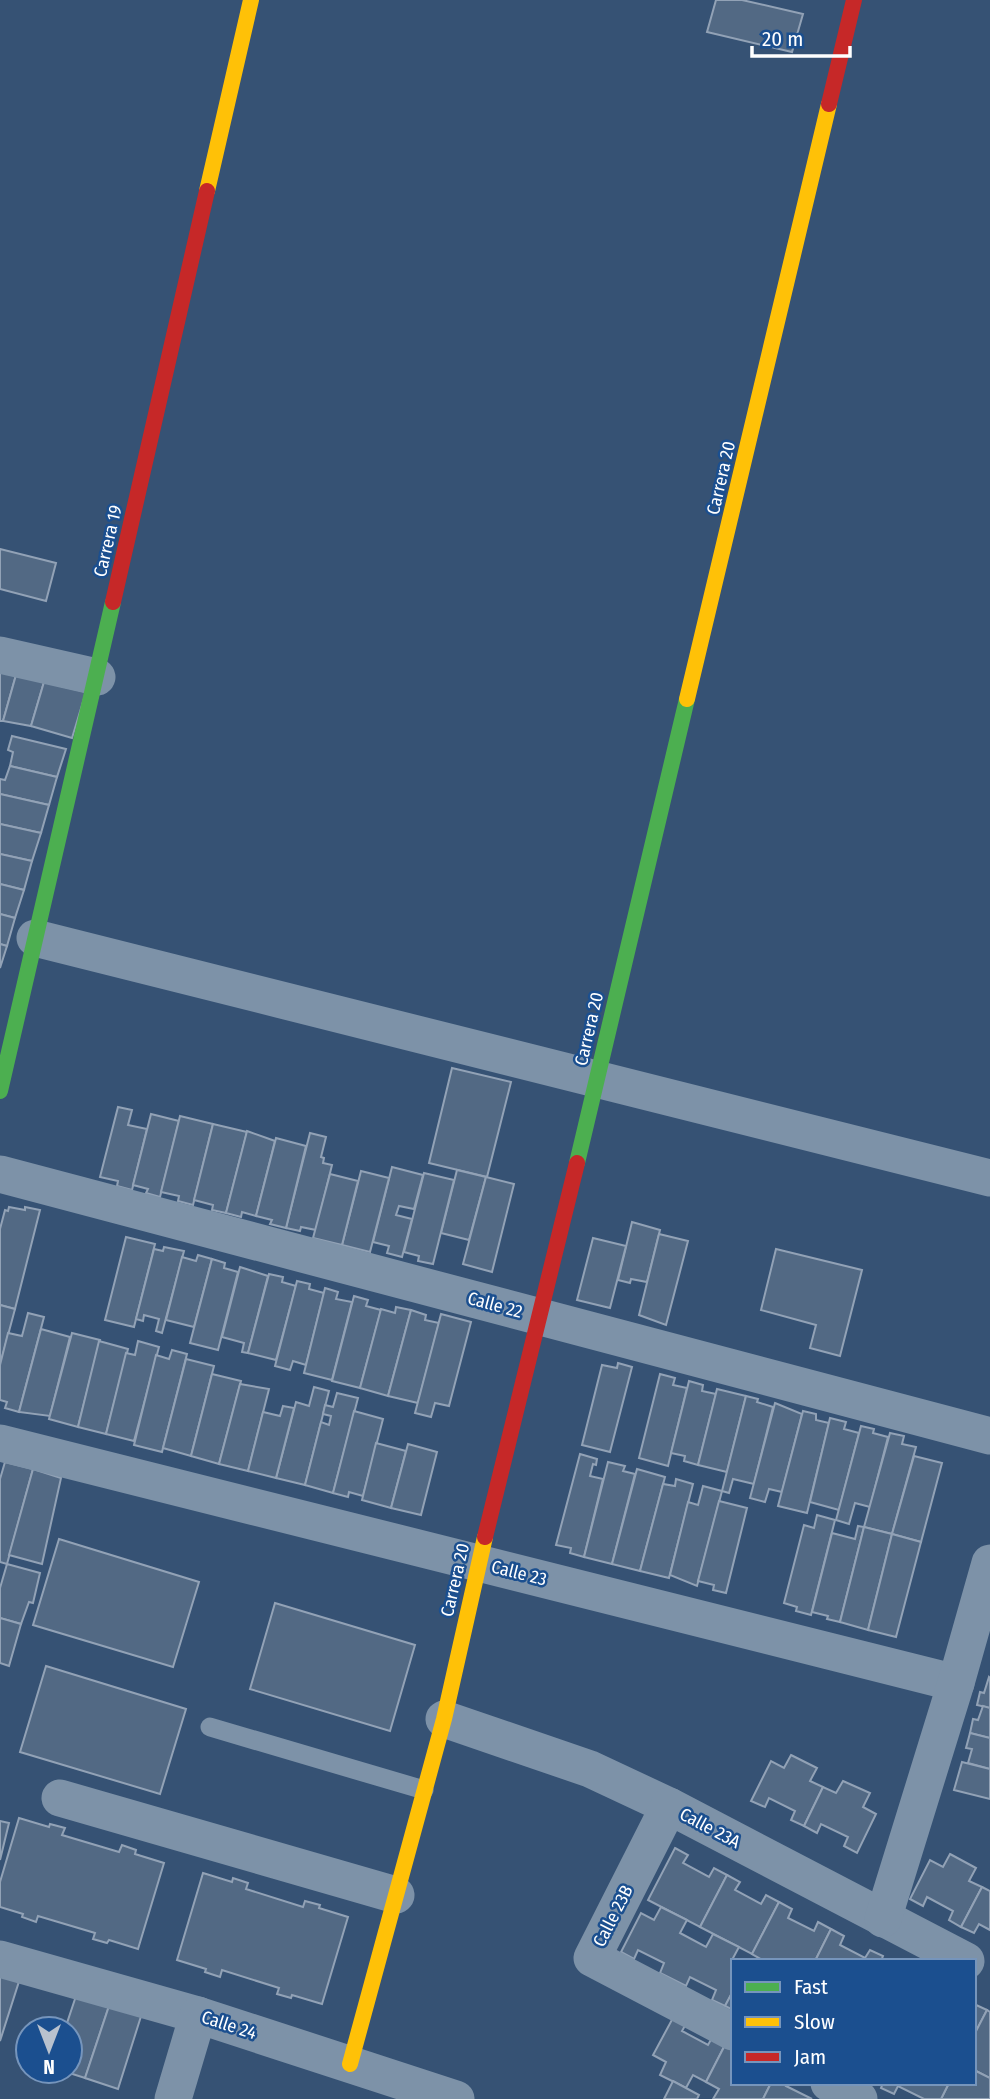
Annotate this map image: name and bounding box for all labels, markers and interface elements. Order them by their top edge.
scale bar [752,14,850,58]
text: 20 m [762,26,803,52]
street label: Carrera 20 [702,439,740,517]
street label: Carrera 19 [89,503,127,579]
street label: Carrera 20 [570,990,608,1068]
street label: Calle 22 [465,1287,525,1323]
street label: Carrera 20 [436,1541,474,1619]
street label: Calle 23 [489,1556,549,1590]
street label: Calle 23A [676,1803,745,1853]
street label: Calle 23B [588,1881,638,1950]
legend [731,1959,976,2085]
text: Fast [794,1974,828,2000]
street label: Calle 24 [199,2006,260,2044]
text: Slow [794,2009,835,2035]
north arrow [14,2015,84,2085]
text: Jam [794,2044,826,2070]
text: N [43,2055,55,2078]

